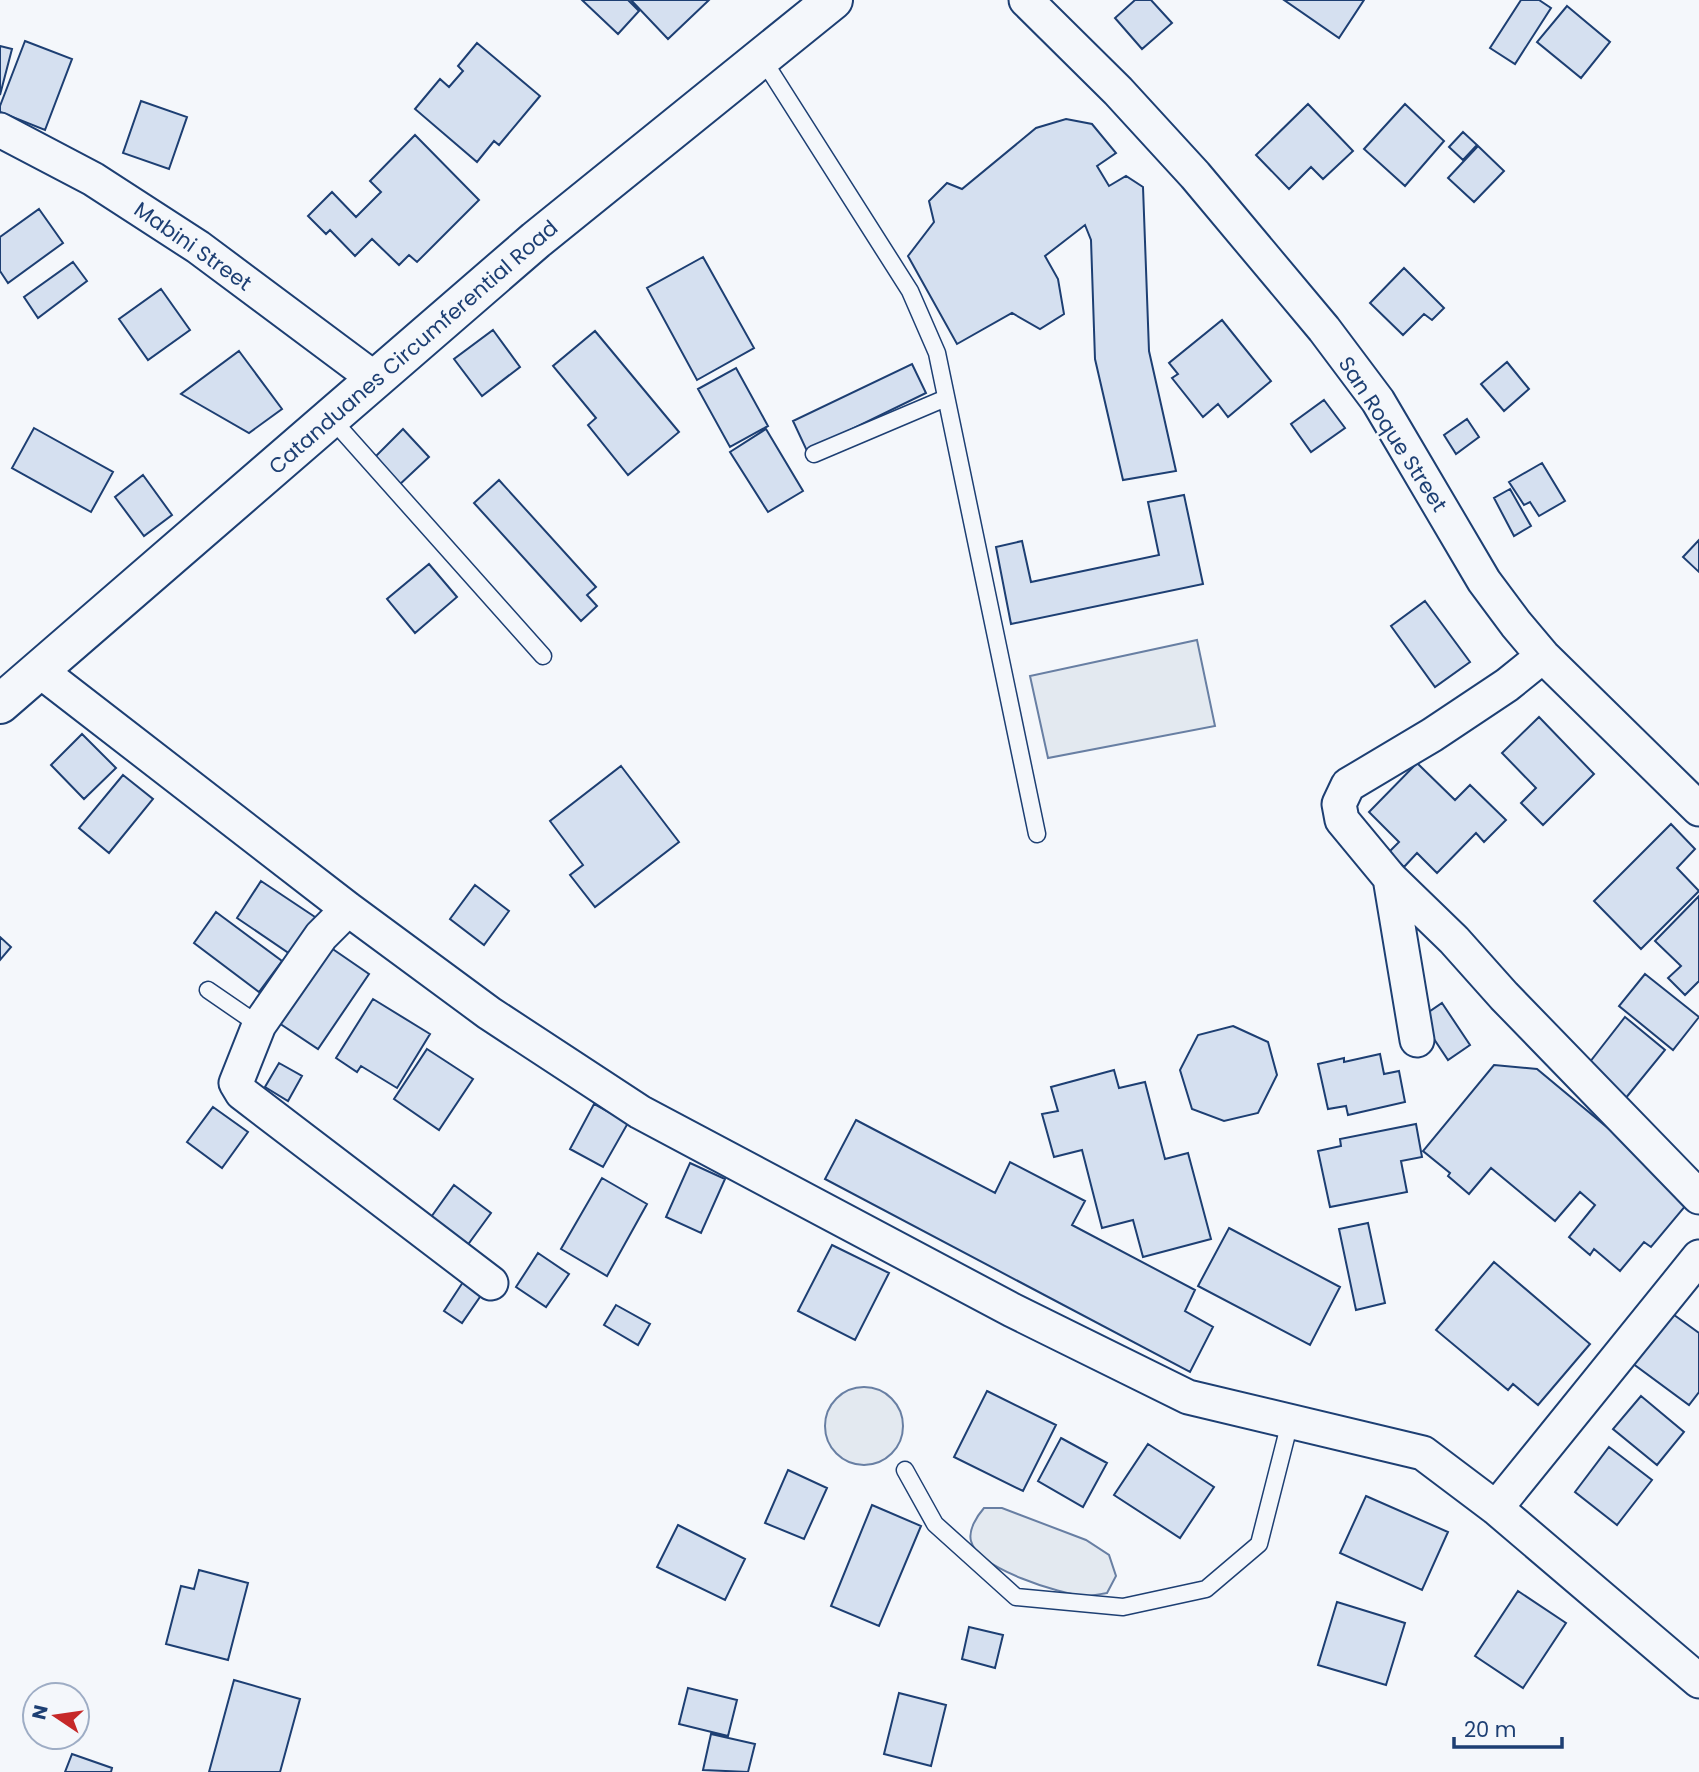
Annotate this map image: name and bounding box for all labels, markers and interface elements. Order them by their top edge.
street label: Mabini Street [128,195,258,297]
street label: Catanduanes Circumferential Road [262,213,564,481]
street label: San Roque Street [1332,351,1454,517]
north arrow [21,1681,91,1751]
text: N [25,1702,55,1722]
scale bar [1454,1706,1562,1750]
text: 20 m [1464,1715,1517,1744]

